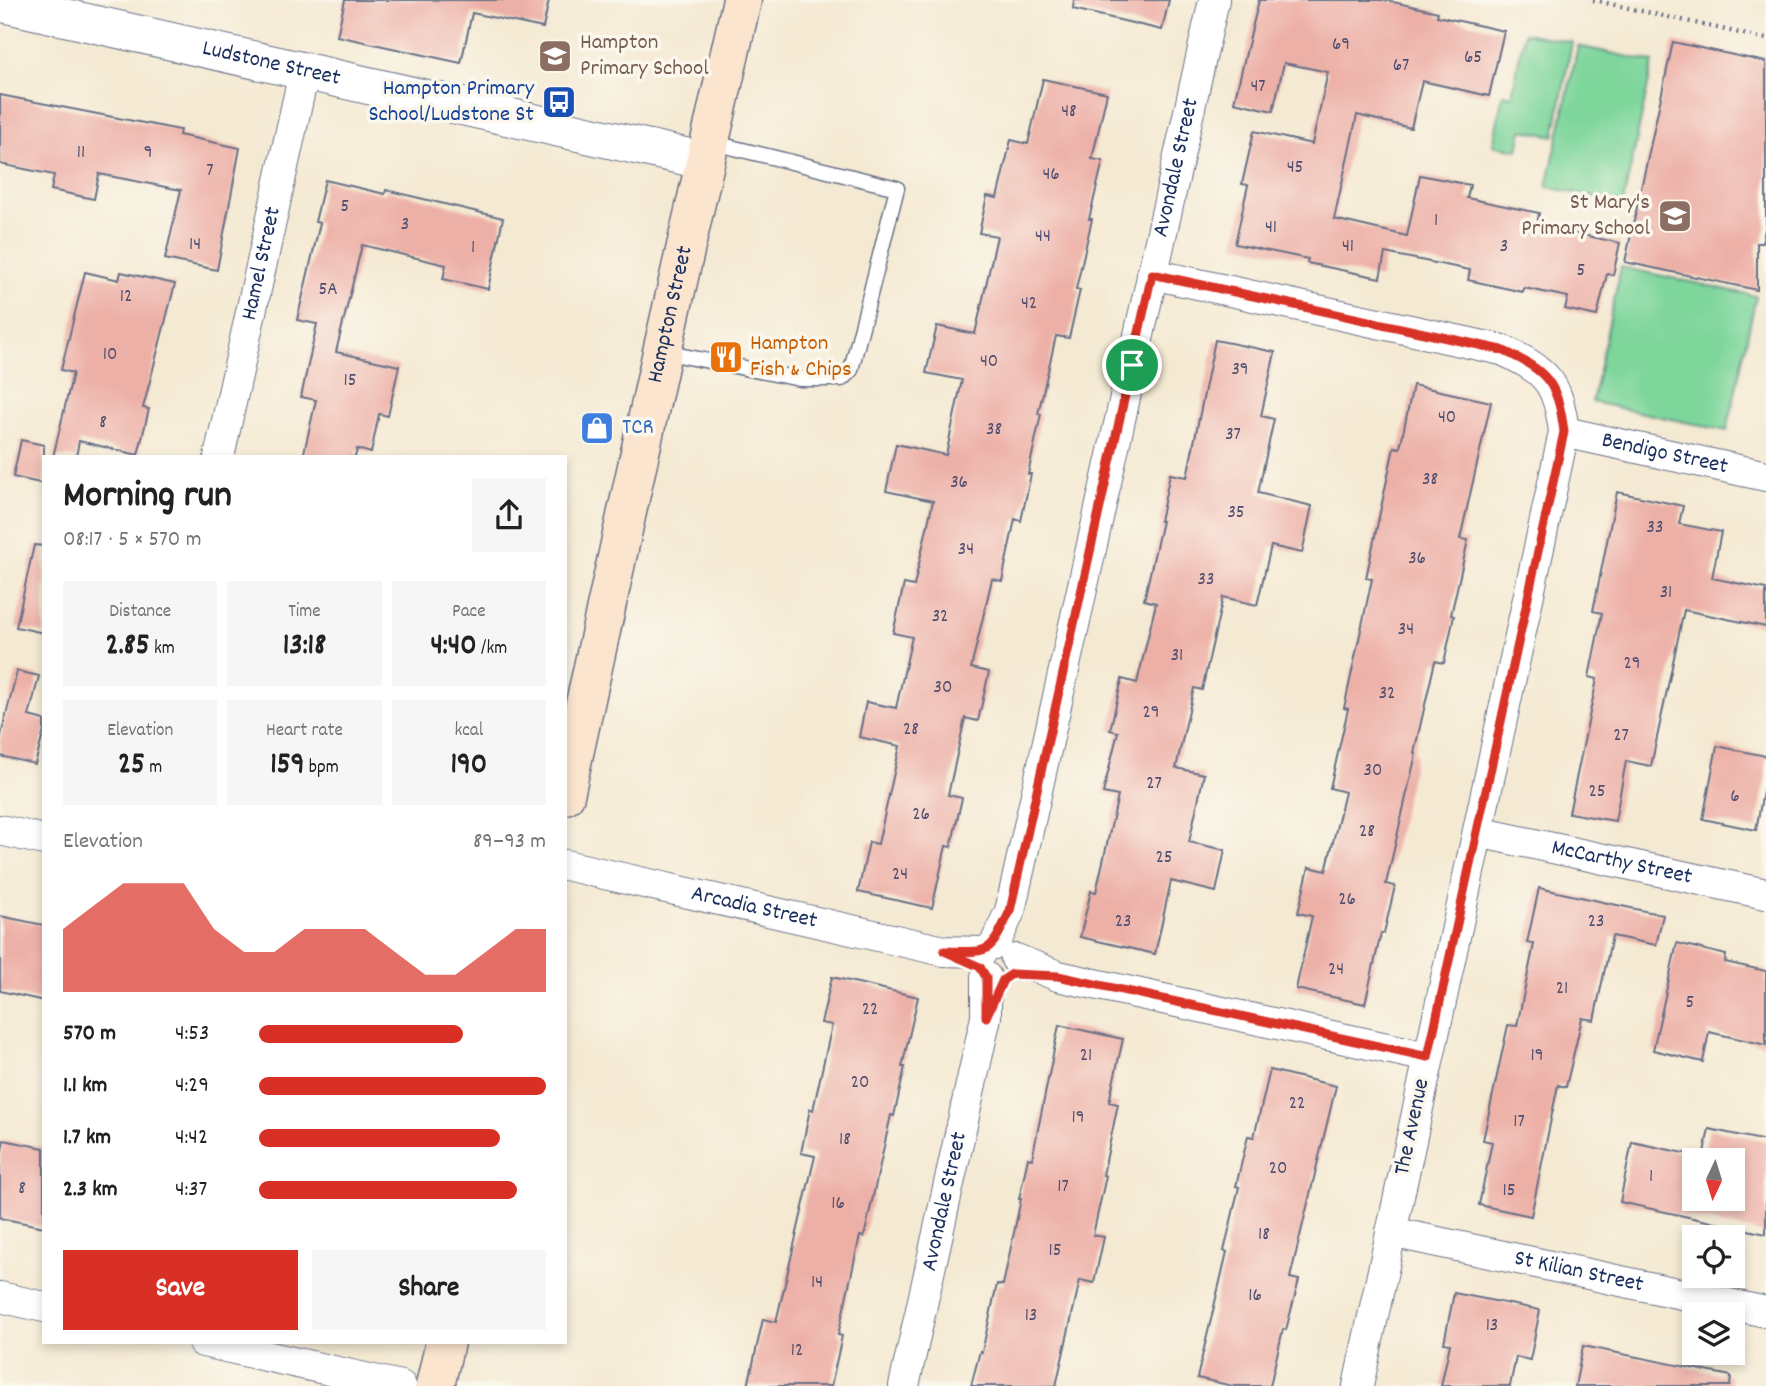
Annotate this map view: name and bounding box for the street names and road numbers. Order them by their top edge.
street label: Ludstone Street [199,32,343,95]
street label: Avondale Street [1145,95,1208,240]
street label: Hamel Street [233,204,290,323]
street label: Hampton Street [639,243,702,386]
street label: Bendigo Street [1598,424,1731,484]
street label: McCarthy Street [1548,832,1695,894]
street label: Arcadia Street [688,878,820,938]
street label: The Avenue [1387,1076,1439,1178]
street label: Avondale Street [914,1129,976,1274]
street label: St Kilian Street [1511,1242,1646,1302]

